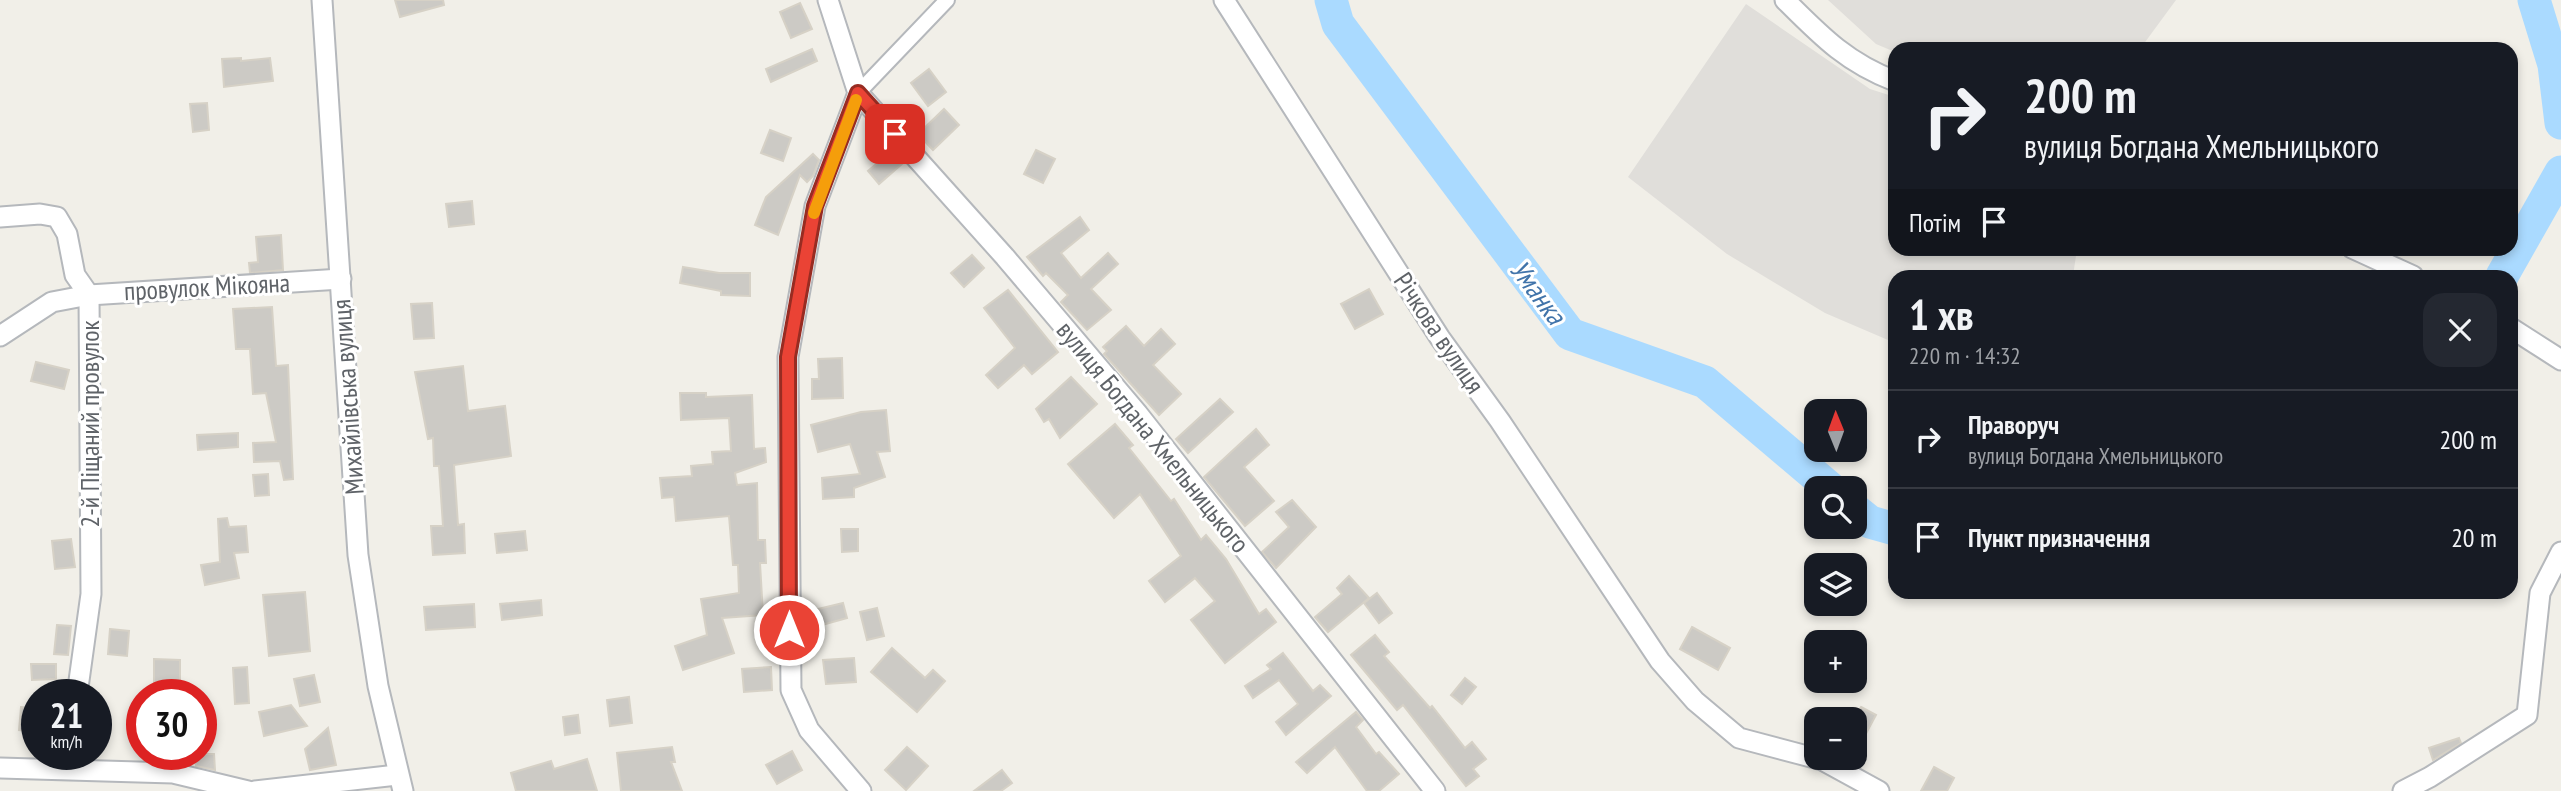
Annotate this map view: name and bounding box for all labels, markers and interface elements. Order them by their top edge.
text: 200 m [2024,63,2137,127]
icon: right [1909,70,2000,161]
pin [865,104,925,164]
icon: arrive [876,115,914,153]
text: вулиця Богдана Хмельницького [2024,125,2379,167]
icon: arrive [1975,203,2013,241]
text: Потім [1909,206,1961,239]
water label: Уманка [1502,252,1576,333]
street label: провулок Мікояна [123,266,291,307]
street label: Річкова вулиця [1387,266,1492,399]
text: 1 хв [1909,287,1974,342]
button: close [2423,293,2497,367]
street label: Михайлівська вулиця [324,298,371,496]
street label: вулиця Богдана Хмельницького [1050,314,1257,559]
street label: 2-й Піщаний провулок [73,321,106,527]
text: 220 m · 14:32 [1909,341,2021,370]
north arrow [1804,399,1867,462]
map controls [1804,399,1867,770]
text: Праворуч [1968,408,2059,441]
icon: right [1909,420,1947,458]
text: 200 m [2439,423,2497,456]
text: вулиця Богдана Хмельницького [1968,441,2223,470]
button: search [1804,476,1867,539]
icon: arrive [1909,518,1947,556]
text: Пункт призначення [1968,521,2150,554]
text: 20 m [2451,521,2497,554]
button: layers [1804,553,1867,616]
position arrow [752,593,826,667]
button: + [1804,630,1867,693]
speed limit sign: 30 [126,679,217,770]
text: 21 [50,692,83,738]
button: − [1804,707,1867,770]
text: km/h [51,730,82,753]

